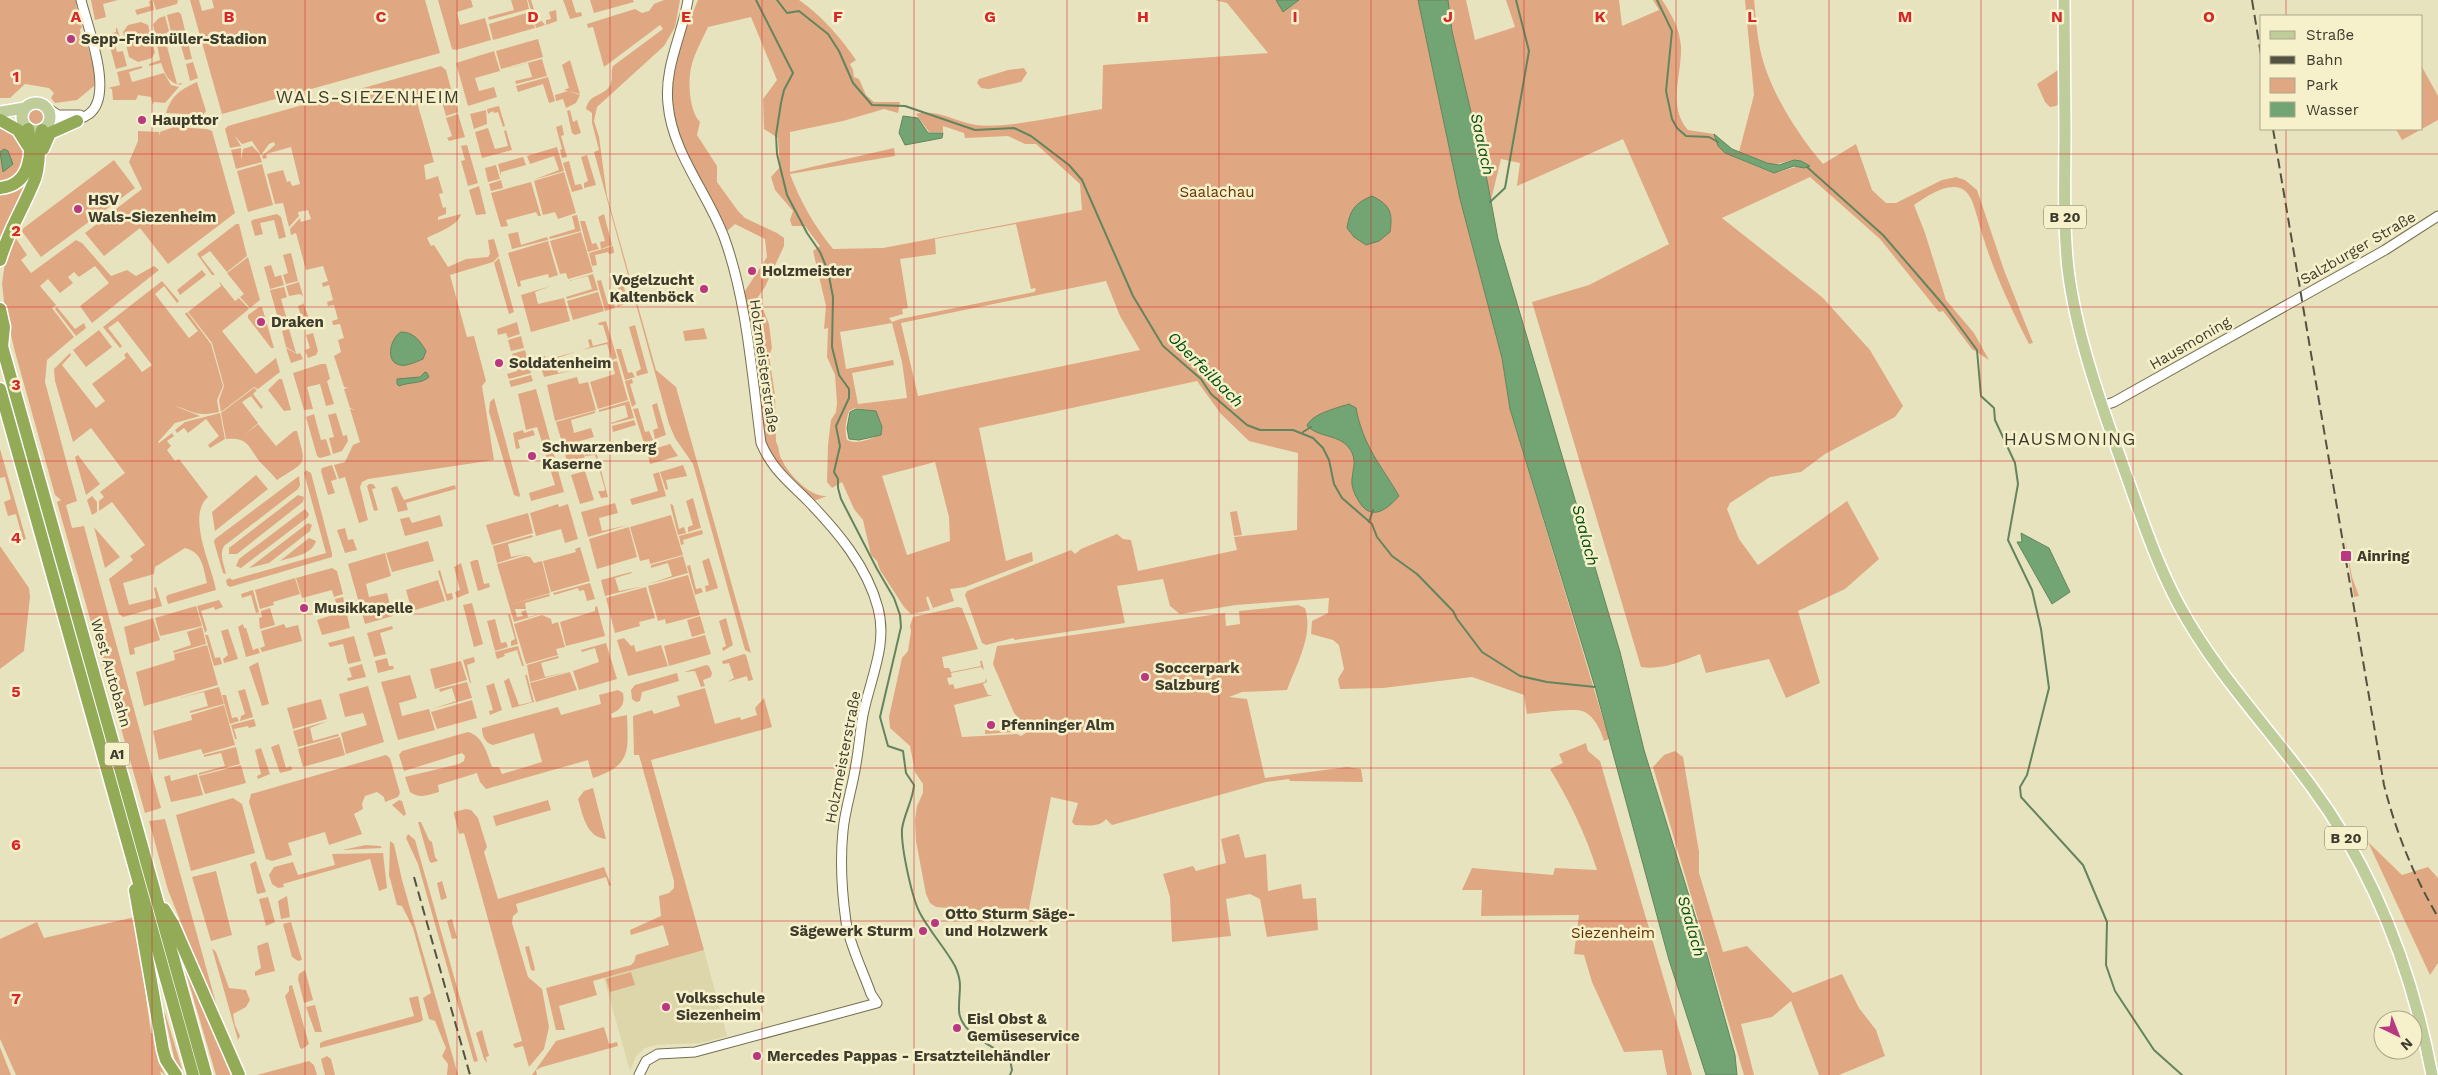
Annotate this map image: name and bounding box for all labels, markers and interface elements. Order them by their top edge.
text: A [71,7,82,26]
text: B [224,7,235,26]
text: C [376,7,387,26]
text: D [527,7,539,26]
text: E [681,7,691,26]
text: F [833,7,843,26]
text: G [984,7,996,26]
text: H [1137,7,1149,26]
text: I [1292,7,1298,26]
text: J [1443,7,1453,26]
text: K [1594,7,1606,26]
text: L [1747,7,1757,26]
text: M [1898,7,1912,26]
text: N [2051,7,2063,26]
text: O [2203,7,2215,26]
legend [2260,15,2423,130]
text: Straße [2306,26,2354,44]
place label: Sepp-Freimüller-Stadion [81,30,267,48]
marker: Sepp-Freimüller-Stadion [65,33,77,45]
text: Bahn [2306,51,2343,69]
text: 1 [13,67,19,86]
text: Park [2306,76,2339,94]
district label: WALS-SIEZENHEIM [276,86,460,107]
text: Wasser [2306,101,2359,119]
place label: Haupttor [152,111,219,129]
water label: Saalach [1467,111,1498,177]
marker: Haupttor [136,114,148,126]
park label: Saalachau [1180,183,1254,201]
place label: HSV Wals-Siezenheim [88,191,216,226]
marker: HSV Wals-Siezenheim [72,203,84,215]
road number: B 20 [2044,206,2086,228]
street label: Salzburger Straße [2297,208,2419,288]
text: 2 [11,221,21,240]
place label: Holzmeister [762,262,852,280]
marker: Holzmeister [746,265,758,277]
place label: Vogelzucht Kaltenböck [610,271,695,306]
marker: Vogelzucht Kaltenböck [698,283,710,295]
street label: Holzmeisterstraße [746,298,782,434]
place label: Draken [271,313,324,331]
street label: Hausmoning [2146,313,2234,373]
marker: Draken [255,316,267,328]
water label: Oberfeilbach [1164,328,1247,411]
place label: Soldatenheim [509,354,611,372]
marker: Soldatenheim [493,357,505,369]
text: 3 [11,375,21,394]
district label: HAUSMONING [2004,428,2136,449]
place label: Schwarzenberg Kaserne [542,438,657,473]
marker: Schwarzenberg Kaserne [526,450,538,462]
water label: Saalach [1568,502,1603,568]
text: 4 [11,528,21,547]
place label: Ainring [2357,547,2410,565]
marker: Ainring [2339,549,2353,563]
place label: Musikkapelle [314,599,413,617]
marker: Musikkapelle [298,602,310,614]
street label: West Autobahn [87,617,135,729]
place label: Soccerpark Salzburg [1155,659,1240,694]
marker: Soccerpark Salzburg [1139,671,1151,683]
text: 5 [11,682,21,701]
street label: Holzmeisterstraße [821,689,865,825]
place label: Pfenninger Alm [1001,716,1115,734]
marker: Pfenninger Alm [985,719,997,731]
road number: A1 [104,742,130,766]
road number: B 20 [2325,826,2367,850]
text: 6 [11,835,21,854]
water label: Saalach [1674,893,1709,959]
place label: Otto Sturm Säge- und Holzwerk [945,905,1076,940]
marker: Otto Sturm Säge- und Holzwerk [929,917,941,929]
place label: Sägewerk Sturm [790,922,913,940]
park label: Siezenheim [1571,924,1655,942]
marker: Sägewerk Sturm [917,925,929,937]
text: 7 [11,989,21,1008]
place label: Volksschule Siezenheim [676,989,765,1024]
marker: Volksschule Siezenheim [660,1001,672,1013]
place label: Eisl Obst & Gemüseservice [967,1010,1080,1045]
north arrow [2373,1010,2423,1060]
marker: Eisl Obst & Gemüseservice [951,1022,963,1034]
text: N [2398,1035,2416,1054]
place label: Mercedes Pappas - Ersatzteilehändler [767,1047,1051,1065]
marker: Mercedes Pappas - Ersatzteilehändler [751,1050,763,1062]

